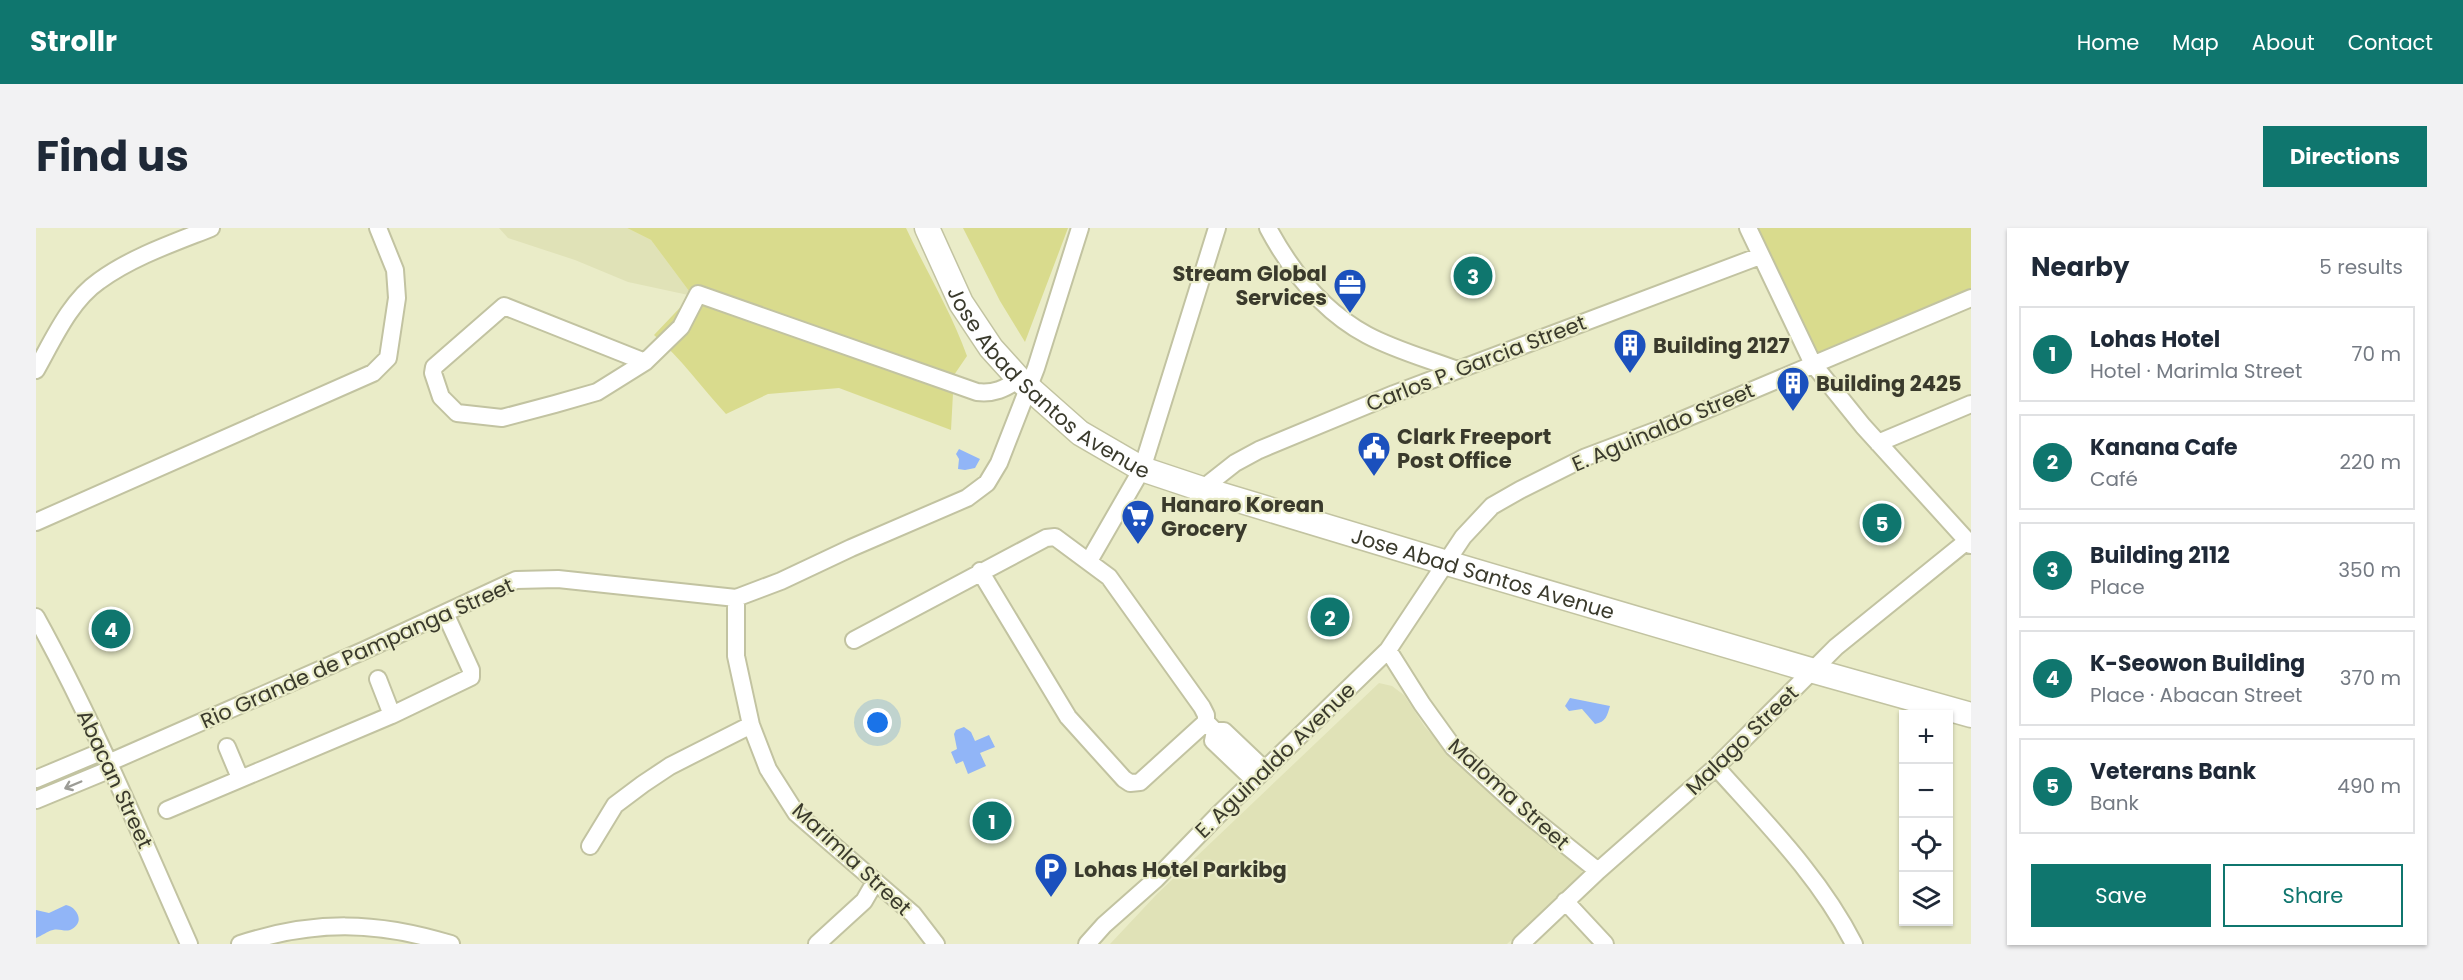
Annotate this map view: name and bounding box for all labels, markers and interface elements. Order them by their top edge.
text: Strollr [30,22,117,61]
text: Home [2077,28,2139,57]
text: Map [2172,28,2219,57]
text: About [2252,28,2315,57]
text: Contact [2348,28,2433,57]
button: Directions [2263,126,2427,187]
text: Find us [36,127,189,186]
text: Nearby [2031,249,2129,285]
text: 5 results [2319,253,2403,281]
pin: 3 [1454,254,1492,298]
place label: Stream Global Services [1172,259,1327,312]
office icon: Stream Global Services [1332,267,1368,314]
street label: Jose Abad Santos Avenue [941,282,1153,485]
street label: Carlos P. Garcia Street [1362,308,1590,418]
text: Lohas Hotel [2090,324,2220,355]
building icon: Building 2127 [1612,327,1648,374]
place label: Building 2127 [1653,331,1790,360]
text: 1 [2049,340,2056,368]
text: 70 m [2352,340,2401,368]
text: Hotel · Marimla Street [2090,357,2302,385]
building icon: Building 2425 [1775,365,1811,412]
place label: Building 2425 [1816,369,1962,398]
street label: E. Aguinaldo Street [1567,376,1759,478]
place label: Clark Freeport Post Office [1397,422,1551,475]
public building icon: Clark Freeport Post Office [1356,430,1392,477]
text: Kanana Cafe [2090,432,2238,463]
text: 2 [2047,448,2058,476]
text: 220 m [2340,448,2401,476]
text: Café [2090,465,2138,493]
place label: Hanaro Korean Grocery [1161,490,1324,543]
supermarket icon: Hanaro Korean Grocery [1120,498,1156,545]
pin: 5 [1862,500,1902,546]
street label: Jose Abad Santos Avenue [1348,520,1618,626]
text: Building 2112 [2090,540,2230,571]
text: 3 [2046,556,2059,584]
text: 350 m [2338,556,2401,584]
street label: Rio Grande de Pampanga Street [196,571,518,735]
text: Place [2090,573,2145,601]
pin: 2 [1310,594,1350,640]
pin: 4 [92,606,130,652]
text: K-Seowon Building [2090,648,2305,679]
text: 4 [2046,664,2059,692]
text: 370 m [2340,664,2401,692]
street label: E. Aguinaldo Avenue [1188,676,1362,844]
street label: Malago Street [1679,679,1805,801]
text: Place · Abacan Street [2090,681,2302,709]
street label: Abacan Street [70,705,160,853]
your location [863,708,892,737]
map controls [1899,710,1953,926]
button: + [1899,710,1953,764]
street label: Maloma Street [1442,732,1576,856]
text: Veterans Bank [2090,756,2256,787]
button: − [1899,764,1953,818]
text: 5 [2046,772,2059,800]
text: 490 m [2337,772,2401,800]
one-way arrow [65,780,83,791]
text: Bank [2090,789,2139,817]
street label: Marimla Street [786,796,918,922]
pin: 1 [972,798,1012,844]
button: locate [1899,818,1953,872]
parking icon: Lohas Hotel Parkibg [1033,851,1069,898]
place label: Lohas Hotel Parkibg [1074,855,1287,884]
button: Save [2031,864,2211,927]
button: Share [2223,864,2403,927]
button: layers [1899,872,1953,926]

